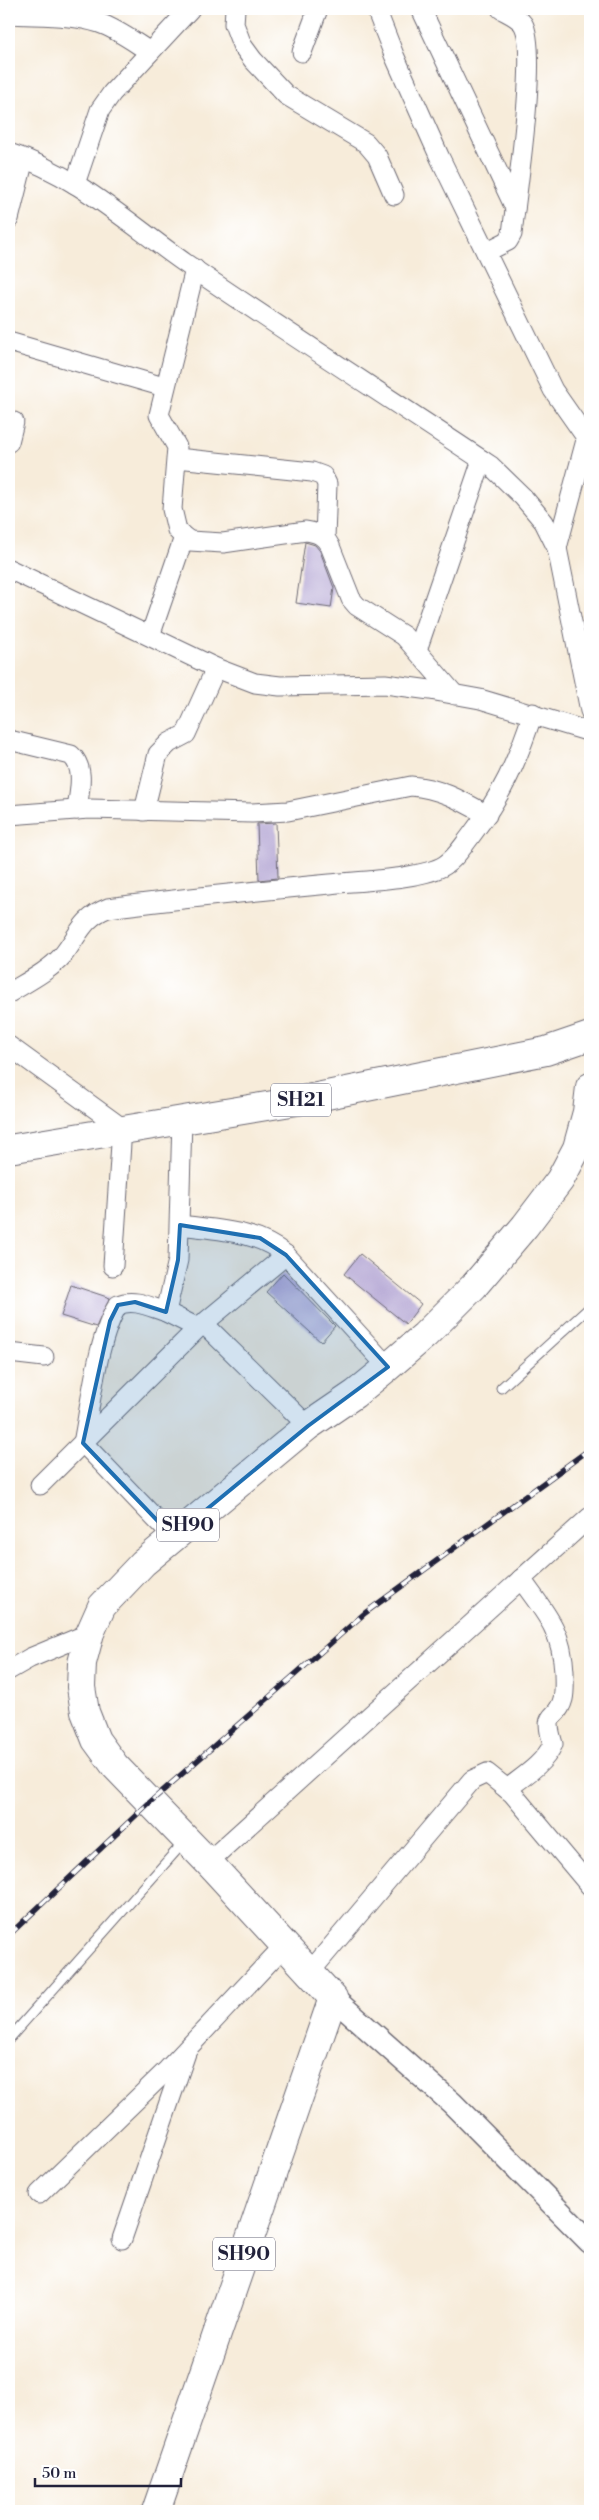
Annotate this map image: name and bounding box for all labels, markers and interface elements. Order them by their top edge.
road number: SH21 [271,1084,331,1116]
road number: SH90 [157,1508,219,1542]
road number: SH90 [213,2238,275,2270]
scale bar [35,2455,181,2487]
text: 50 m [42,2464,76,2483]

